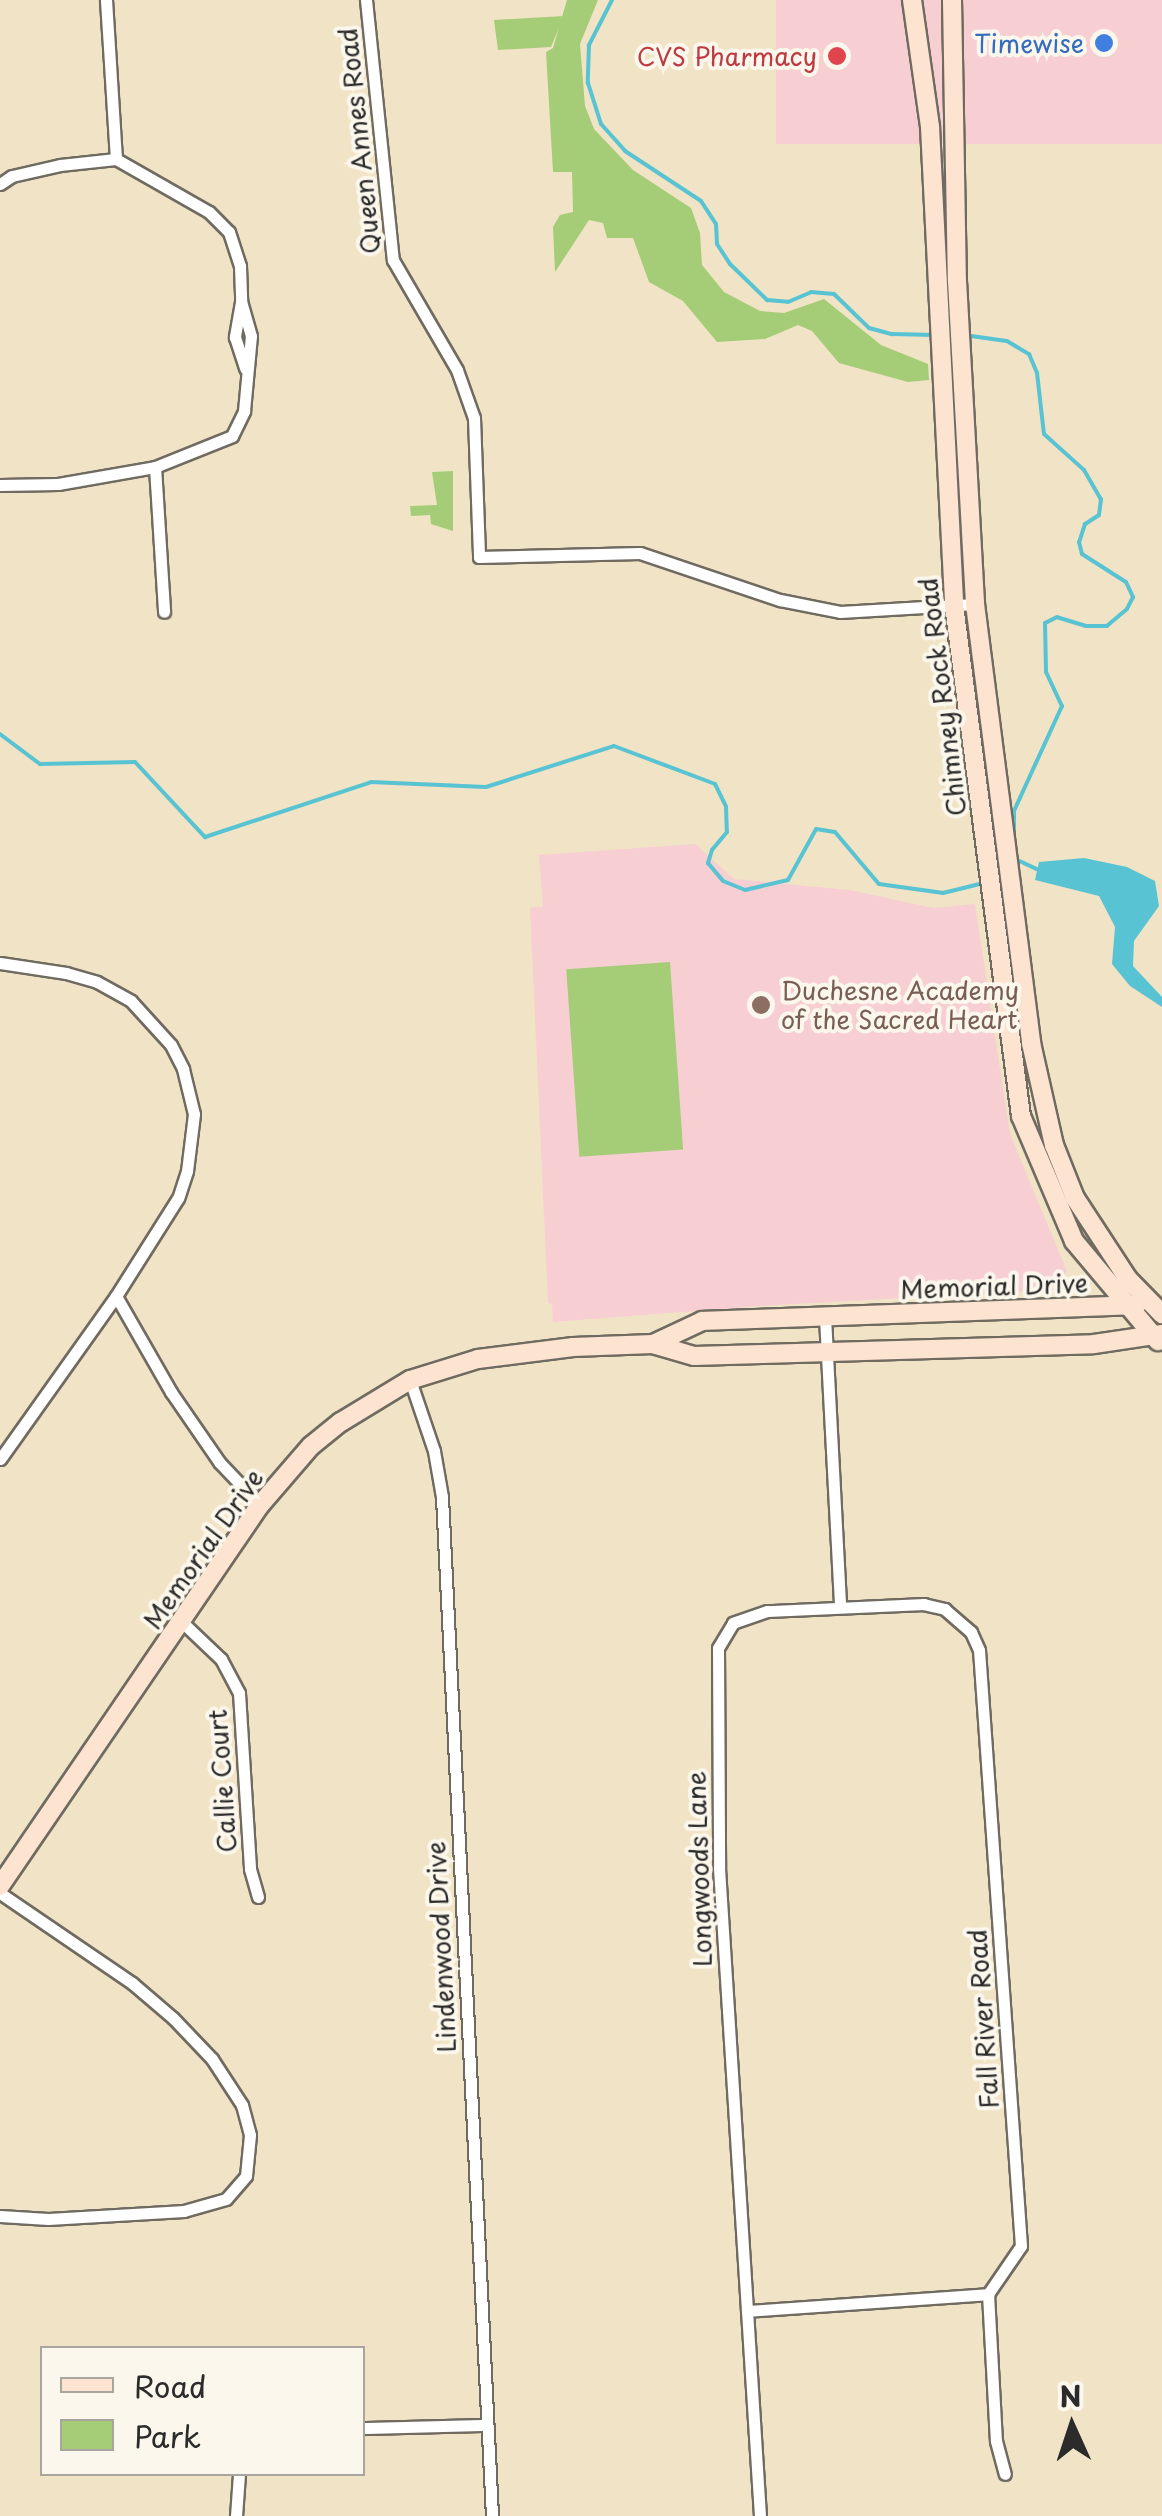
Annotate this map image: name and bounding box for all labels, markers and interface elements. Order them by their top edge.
street label: Queen Annes Road [332,25,386,257]
place label: Timewise [974,28,1084,58]
marker: Timewise [1093,32,1115,54]
place label: CVS Pharmacy [633,41,817,71]
marker: CVS Pharmacy [826,45,848,67]
street label: Chimney Rock Road [913,577,971,817]
place label: Duchesne Academy of the Sacred Heart [781,976,1021,1035]
marker: Duchesne Academy of the Sacred Heart [750,994,772,1016]
street label: Memorial Drive [900,1268,1088,1304]
street label: Memorial Drive [137,1463,269,1635]
street label: Callie Court [202,1707,242,1855]
street label: Longwoods Lane [681,1770,717,1968]
street label: Lindenwood Drive [420,1840,462,2054]
street label: Fall River Road [962,1928,1004,2110]
legend [40,2346,365,2476]
text: Road [134,2363,207,2408]
text: N [1058,2373,1083,2418]
north arrow [1022,2376,1122,2476]
text: Park [134,2413,201,2458]

